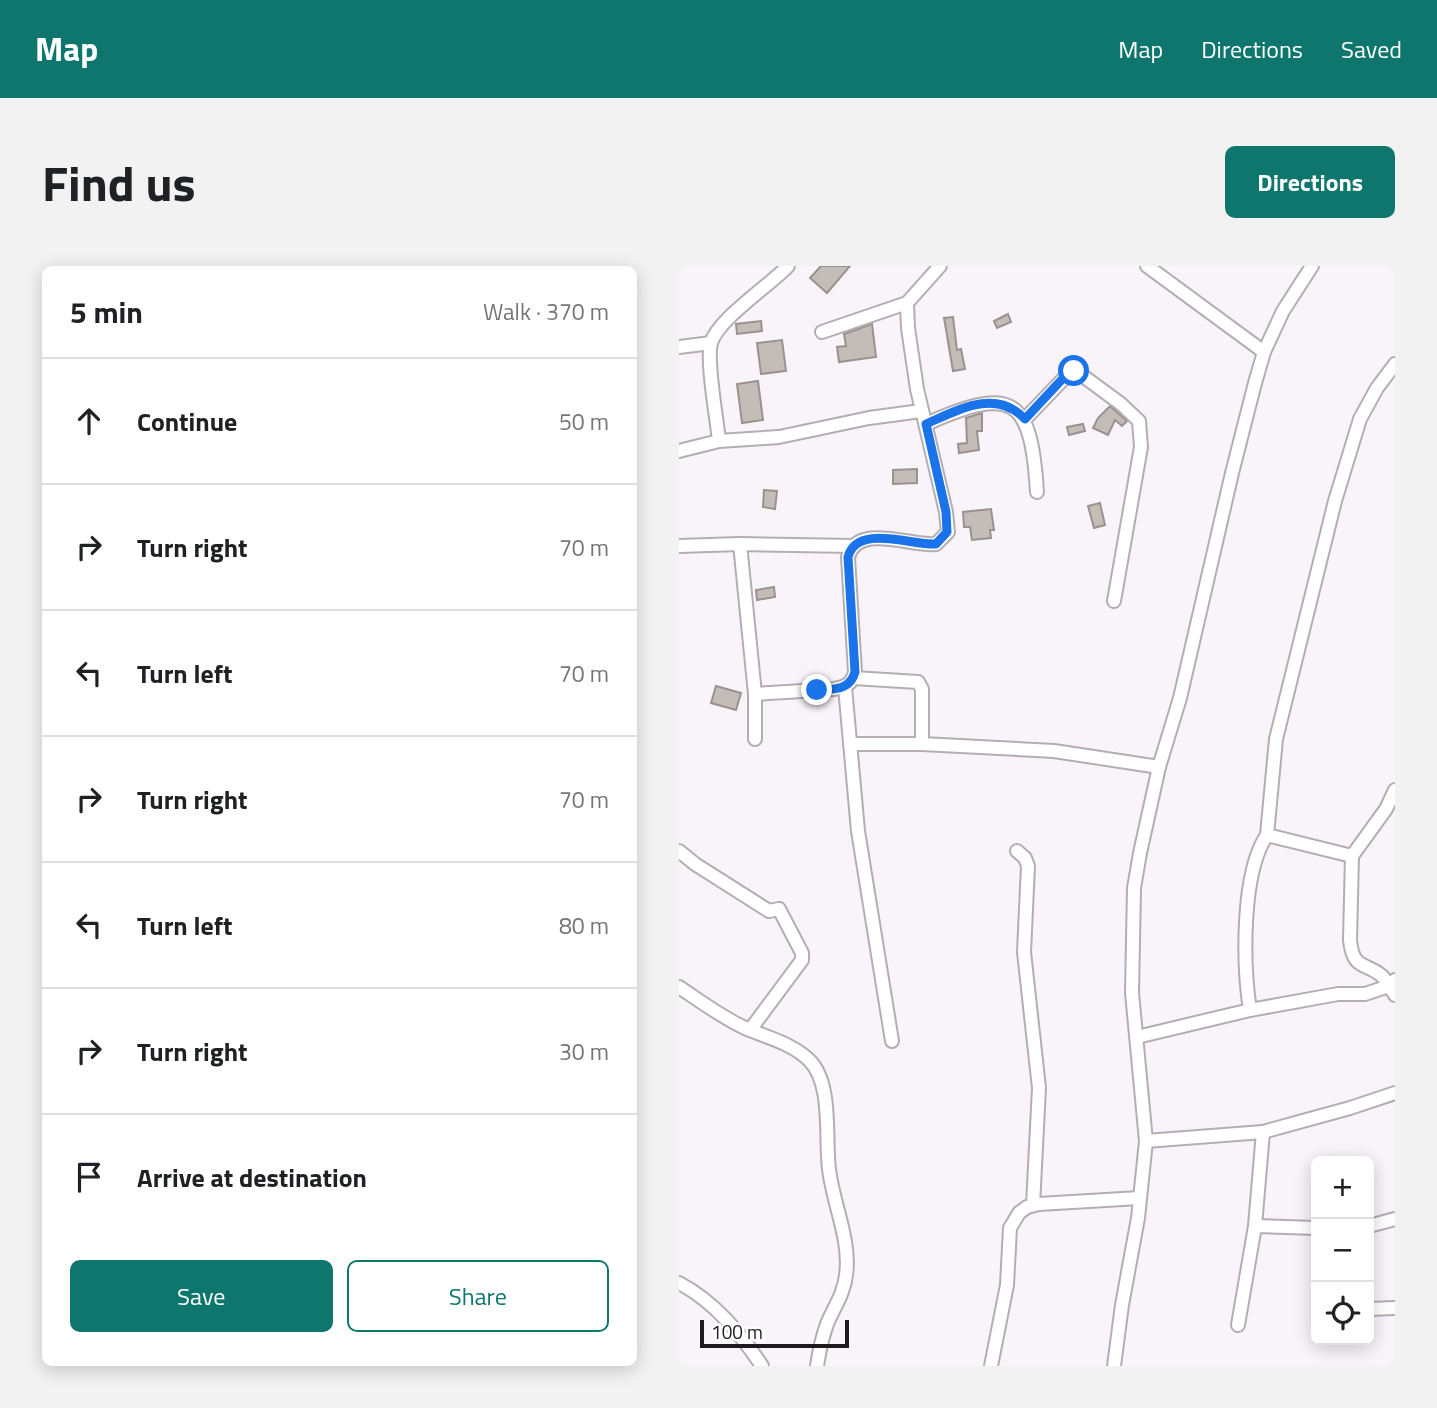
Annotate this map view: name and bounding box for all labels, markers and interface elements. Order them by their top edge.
text: Map [35,24,98,74]
text: Map [1118,31,1163,67]
text: Directions [1201,31,1303,67]
text: Saved [1341,31,1402,67]
text: Find us [42,145,196,220]
button: Directions [1225,146,1395,218]
text: 5 min [70,289,143,335]
text: Walk · 370 m [483,294,609,329]
route start [1058,355,1089,386]
icon: ahead [70,402,108,440]
text: Continue [137,402,237,441]
text: 50 m [559,404,609,439]
icon: right [70,528,108,566]
text: Turn right [137,528,248,567]
text: 70 m [559,530,609,565]
icon: left [70,654,108,692]
text: Turn left [137,654,232,693]
text: 70 m [559,656,609,691]
route end [801,674,832,705]
icon: right [70,780,108,818]
text: Turn right [137,780,248,819]
text: 70 m [559,782,609,817]
icon: left [70,906,108,944]
text: Turn left [137,906,232,945]
text: 80 m [559,908,609,943]
icon: right [70,1032,108,1070]
text: Turn right [137,1032,248,1071]
text: 30 m [559,1034,609,1069]
map controls [1311,1156,1374,1345]
button: + [1311,1156,1374,1219]
icon: arrive [70,1158,108,1196]
text: Arrive at destination [137,1158,367,1197]
button: − [1311,1219,1374,1282]
button: Save [70,1260,333,1332]
button: Share [347,1260,609,1332]
button: locate [1311,1282,1374,1345]
scale bar [700,1317,849,1349]
text: 100 m [711,1317,763,1346]

